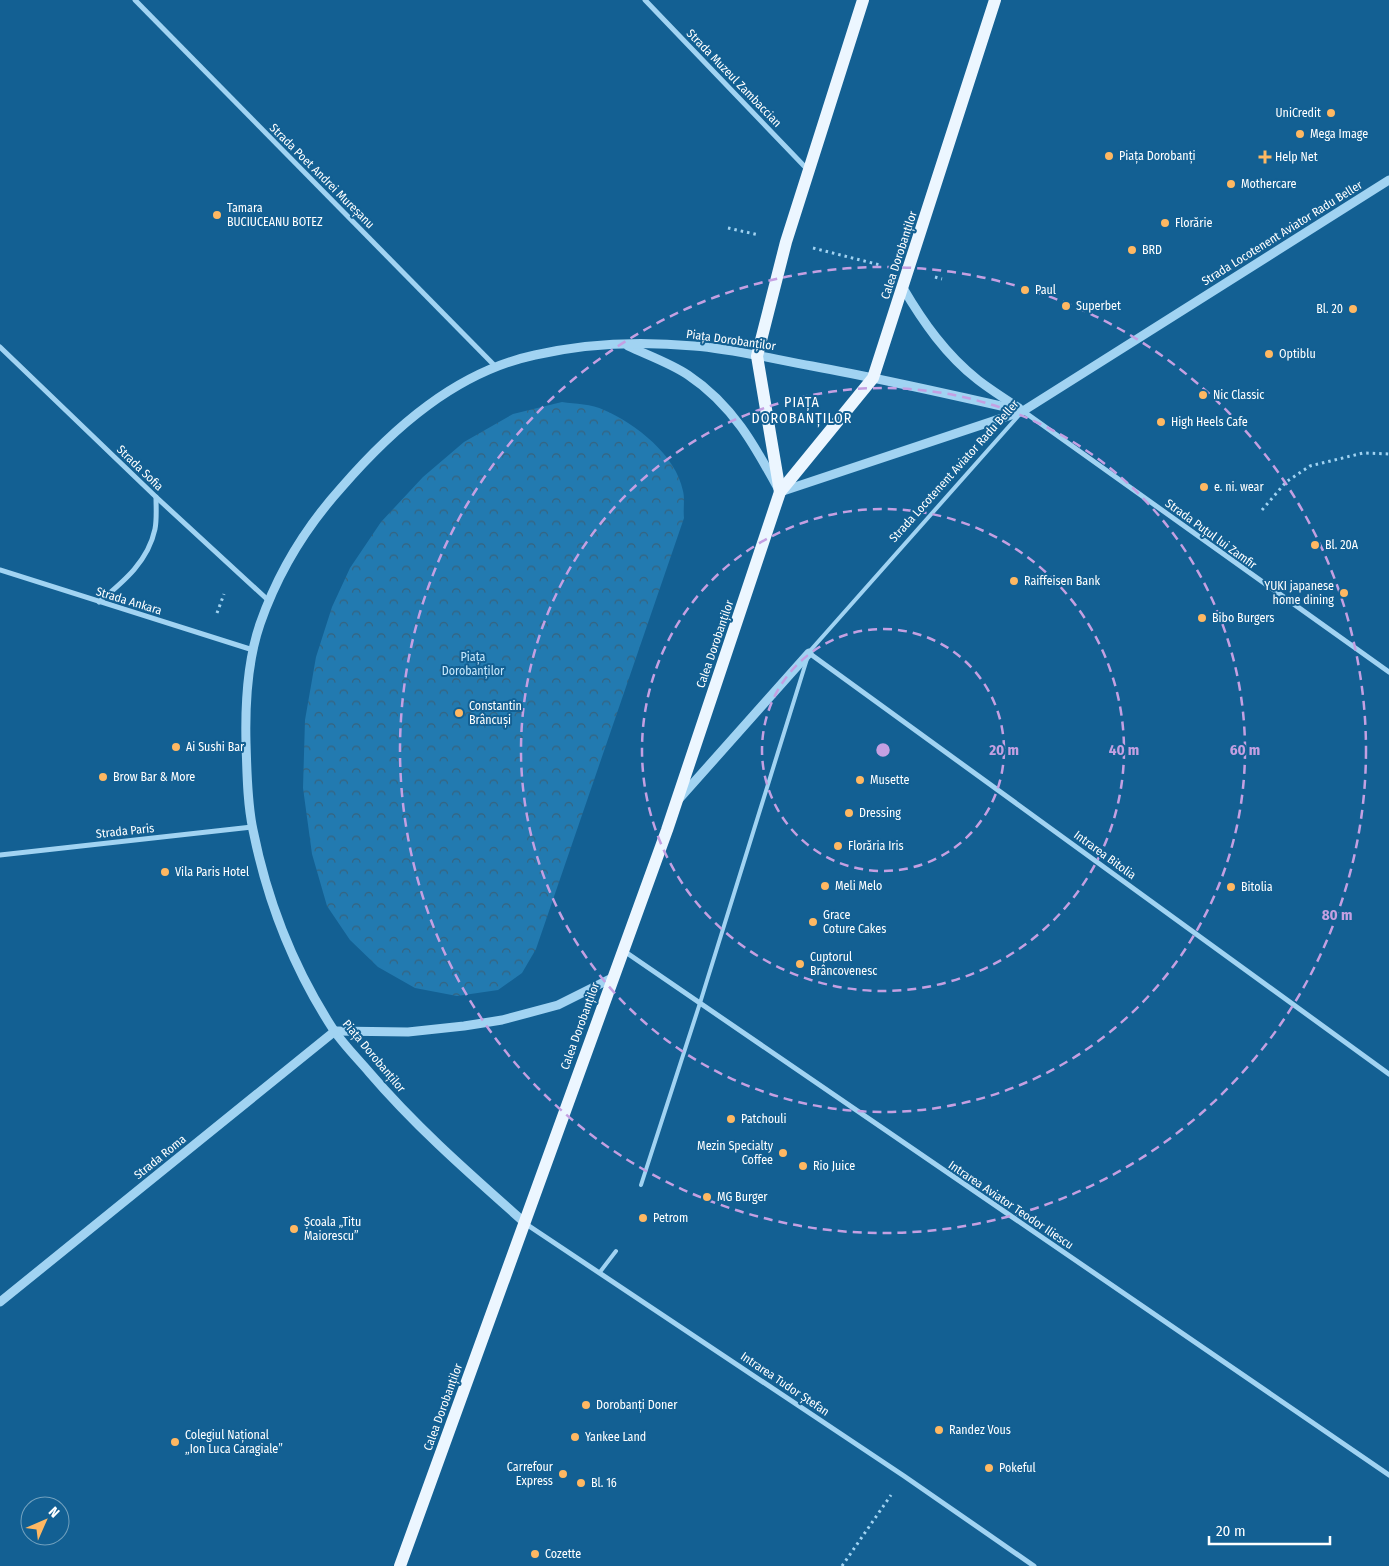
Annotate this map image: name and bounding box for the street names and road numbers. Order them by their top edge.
street label: Strada Muzeul Zambaccian [684,26,784,130]
street label: Strada Poet Andrei Mureșanu [266,121,377,232]
street label: Strada Locotenent Aviator Radu Beller [1199,177,1366,288]
street label: Calea Dorobanților [878,208,921,301]
street label: Piața Dorobanților [685,327,777,354]
street label: Strada Locotenent Aviator Radu Beller [886,396,1022,545]
street label: Strada Sofia [114,442,166,494]
street label: Strada Puțul lui Zamfir [1162,496,1260,573]
street label: Strada Ankara [94,584,164,618]
street label: Calea Dorobanților [693,598,738,690]
street label: Strada Paris [95,821,155,841]
street label: Intrarea Bitolia [1071,828,1139,882]
street label: Calea Dorobanților [558,980,604,1072]
street label: Piața Dorobanților [339,1017,409,1096]
street label: Strada Roma [131,1132,189,1182]
street label: Intrarea Aviator Teodor Iliescu [946,1158,1076,1252]
street label: Intrarea Tudor Ștefan [737,1349,832,1420]
street label: Calea Dorobanților [421,1361,467,1453]

